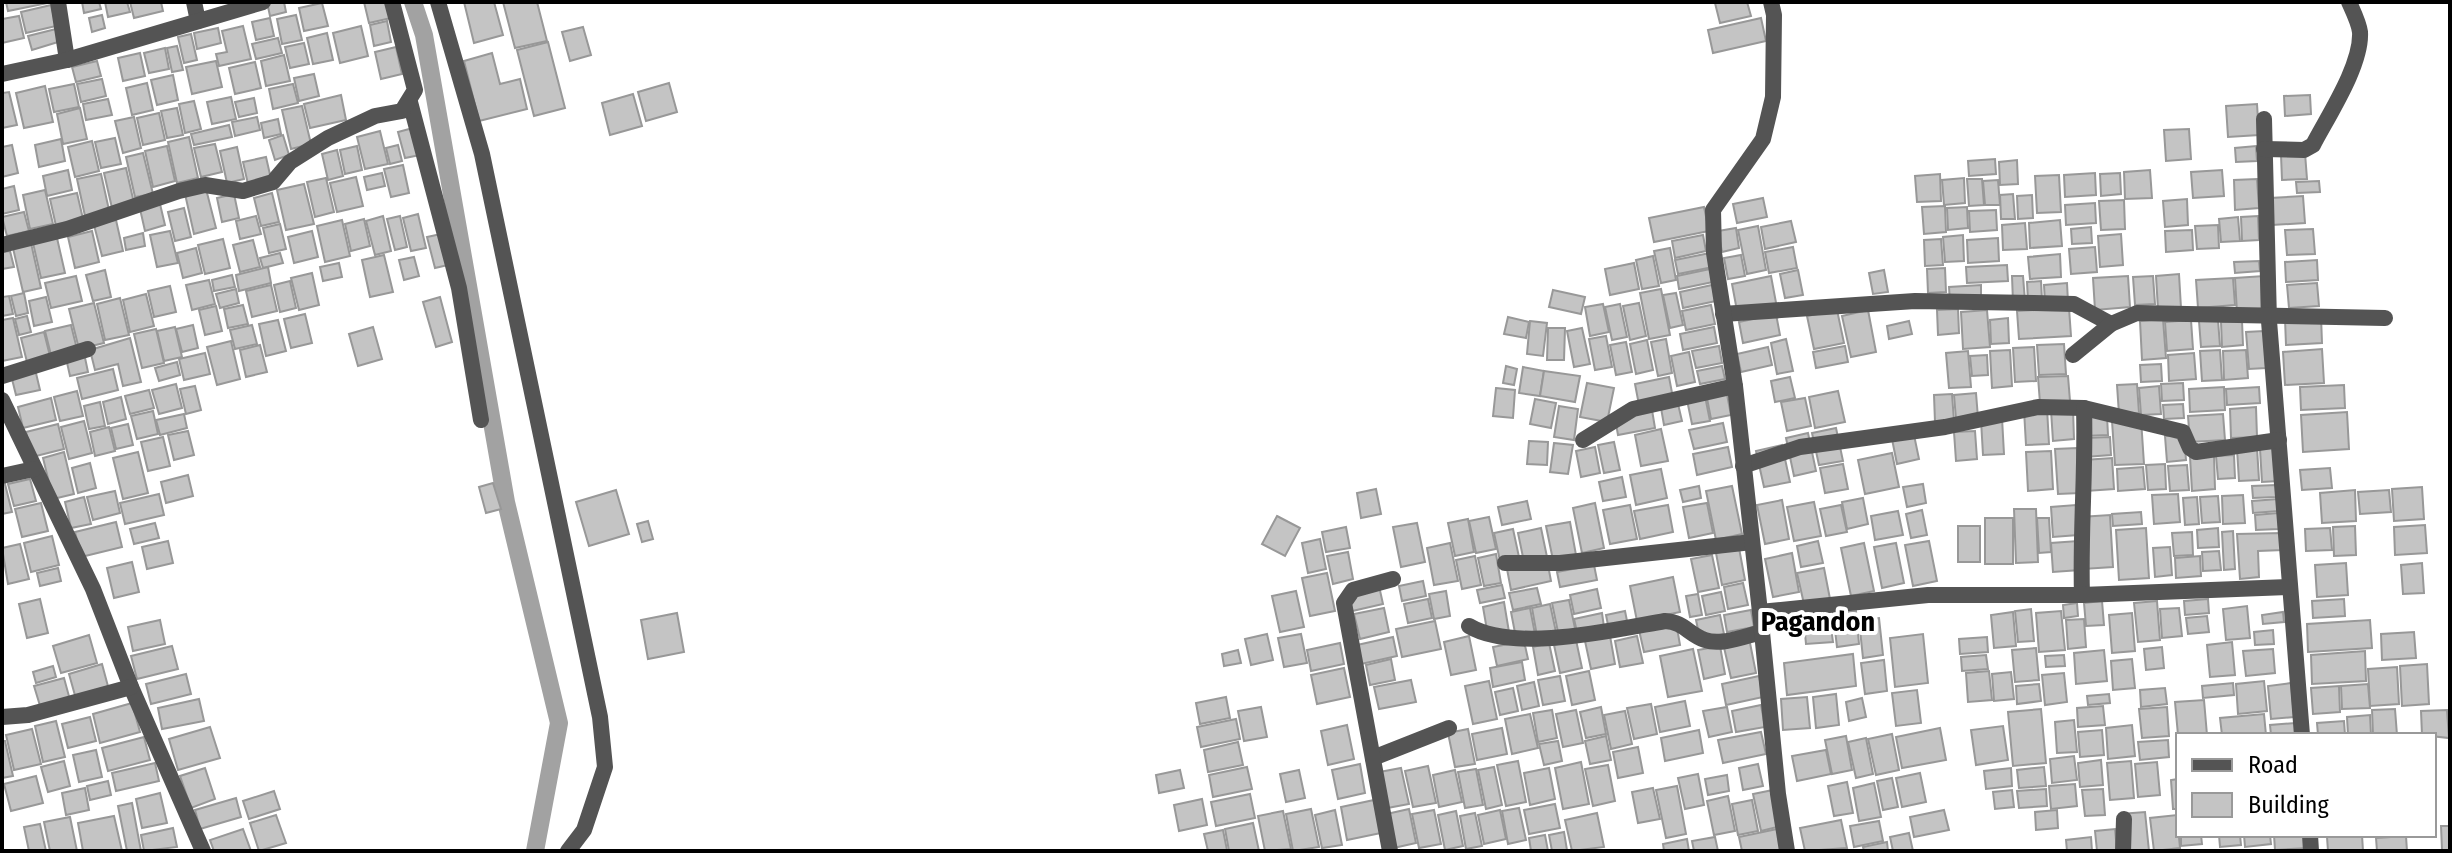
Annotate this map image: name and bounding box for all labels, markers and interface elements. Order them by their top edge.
district label: Pagandon [1761,605,1875,638]
legend [2176,733,2436,837]
text: Road [2248,751,2298,779]
text: Building [2248,791,2330,819]

